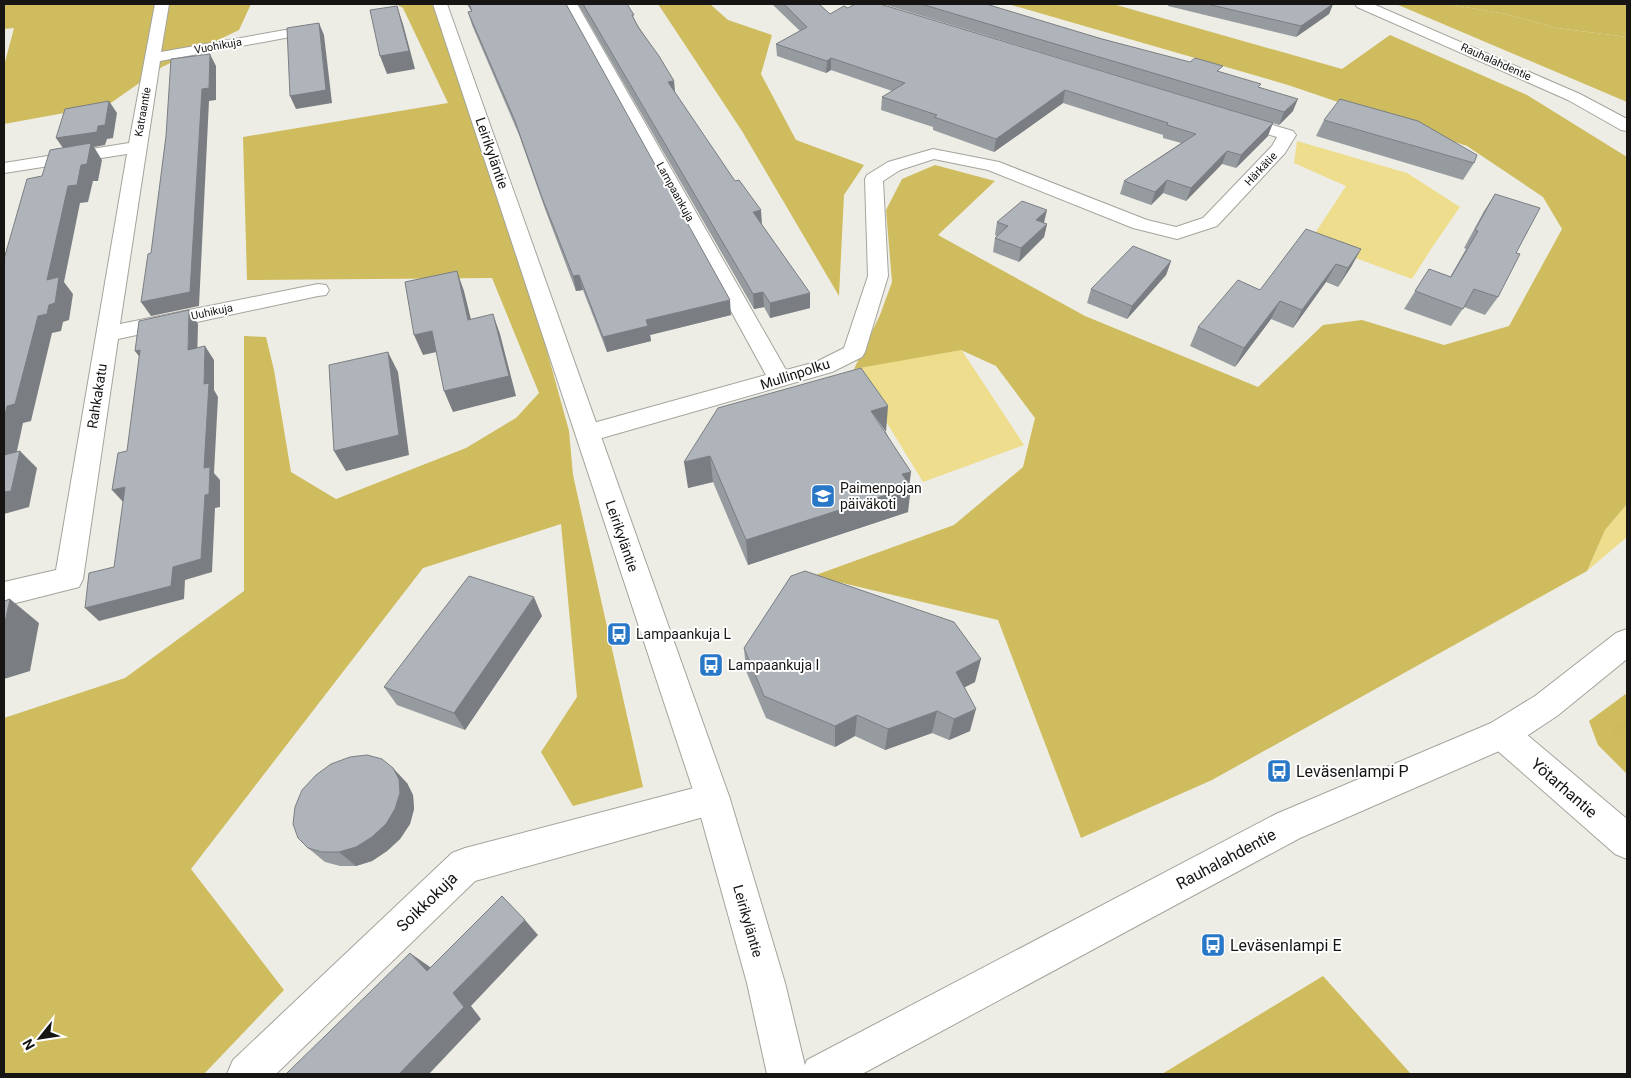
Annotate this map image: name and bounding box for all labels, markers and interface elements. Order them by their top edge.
street label: Vuohikuja [193,35,243,57]
street label: Rauhalahdentie [1459,41,1533,83]
street label: Katraantie [132,86,154,138]
street label: Leirikyläntie [472,115,512,191]
street label: Härkätie [1242,149,1280,189]
street label: Lampaankuja [653,160,697,224]
street label: Uuhikuja [190,301,234,323]
street label: Mullinpolku [758,355,832,393]
street label: Rahkakatu [84,362,110,430]
place label: Paimenpojan päiväkoti [840,480,922,512]
school or university icon: Paimenpojan päiväkoti [810,483,836,509]
street label: Leirikyläntie [602,498,642,574]
bus stop icon: Lampaankuja L [606,621,632,647]
place label: Lampaankuja L [636,626,732,642]
bus stop icon: Lampaankuja I [698,652,724,678]
place label: Lampaankuja I [728,657,819,673]
street label: Yötarhantie [1527,754,1601,822]
bus stop icon: Leväsenlampi P [1266,758,1292,784]
place label: Leväsenlampi P [1296,762,1408,781]
street label: Rauhalahdentie [1173,825,1279,893]
street label: Soikkokuja [393,868,461,936]
street label: Leirikyläntie [730,883,766,959]
bus stop icon: Leväsenlampi E [1200,932,1226,958]
place label: Leväsenlampi E [1230,936,1341,955]
north arrow [15,1013,65,1063]
text: N [19,1036,38,1053]

